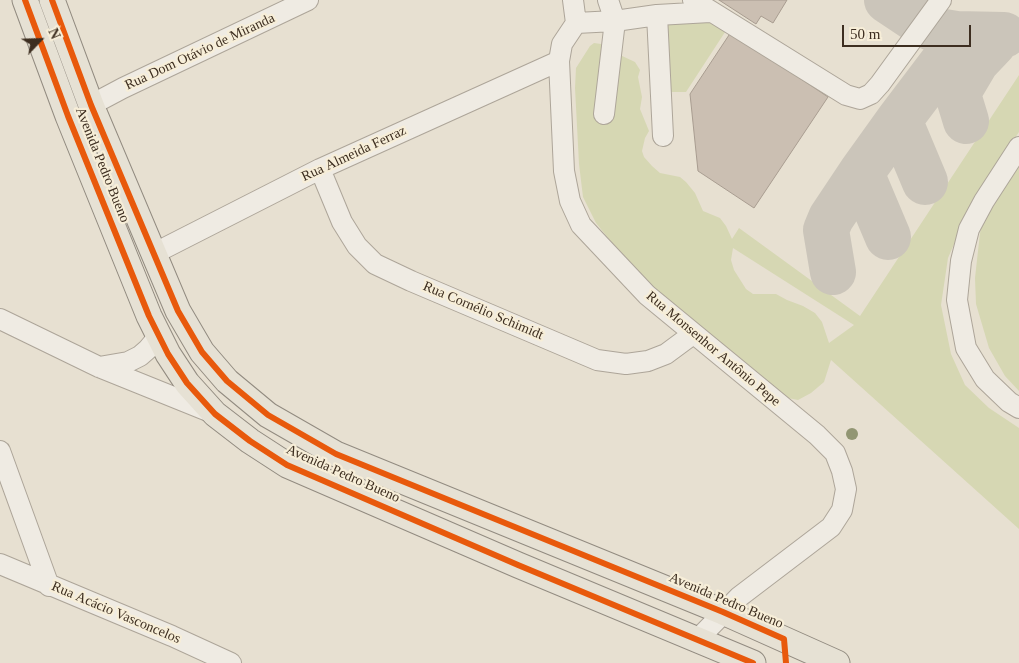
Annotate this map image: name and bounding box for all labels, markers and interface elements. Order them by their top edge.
street label: Rua Dom Otávio de Miranda [122,10,278,94]
north arrow [15,15,65,65]
scale bar [844,15,973,47]
text: N [45,26,63,41]
text: 50 m [850,26,880,42]
street label: Avenida Pedro Bueno [71,105,133,225]
street label: Rua Almeida Ferraz [299,122,409,186]
street label: Rua Cornélio Schimidt [420,278,546,344]
street label: Rua Monsenhor Antônio Pepe [643,288,783,410]
street label: Avenida Pedro Bueno [284,441,402,507]
street label: Avenida Pedro Bueno [666,569,786,633]
street label: Rua Acácio Vasconcelos [49,578,183,648]

